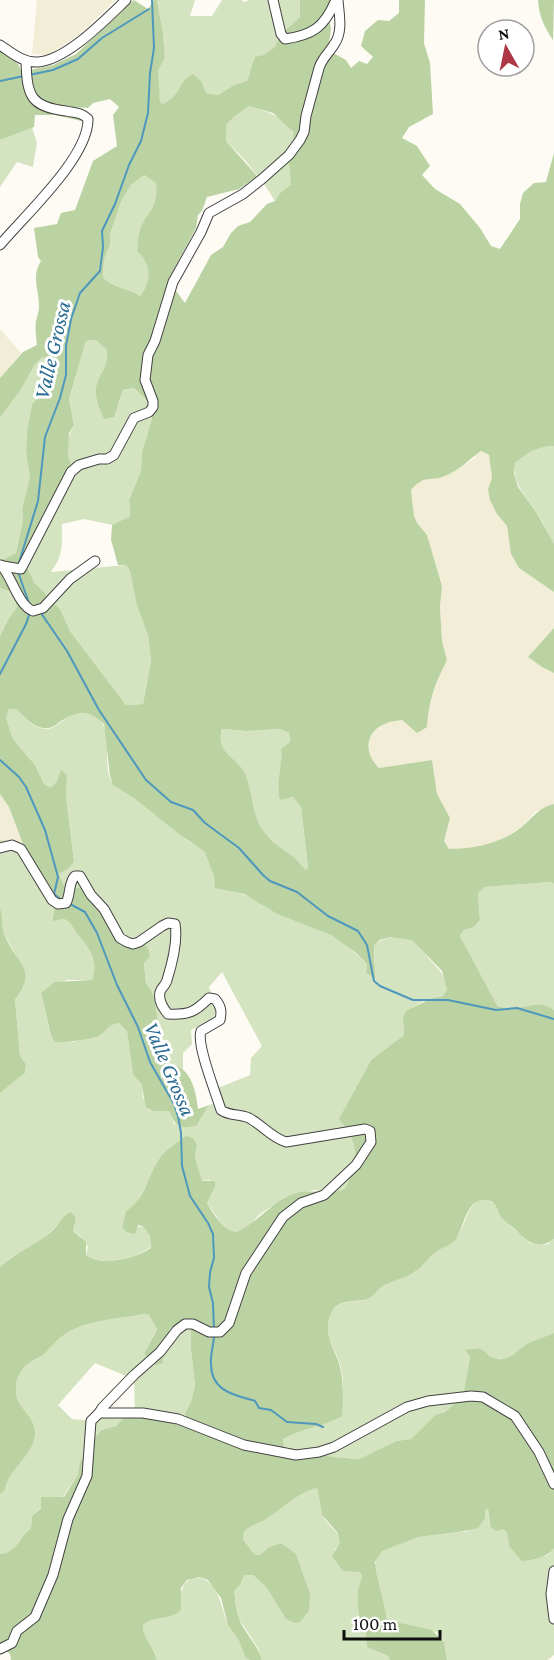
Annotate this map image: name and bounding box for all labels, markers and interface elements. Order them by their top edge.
north arrow [476,18,536,78]
text: N [497,24,511,43]
water label: Valle Grossa [29,299,75,401]
water label: Valle Grossa [139,1018,201,1120]
scale bar [344,1603,440,1641]
text: 100 m [353,1614,398,1634]

